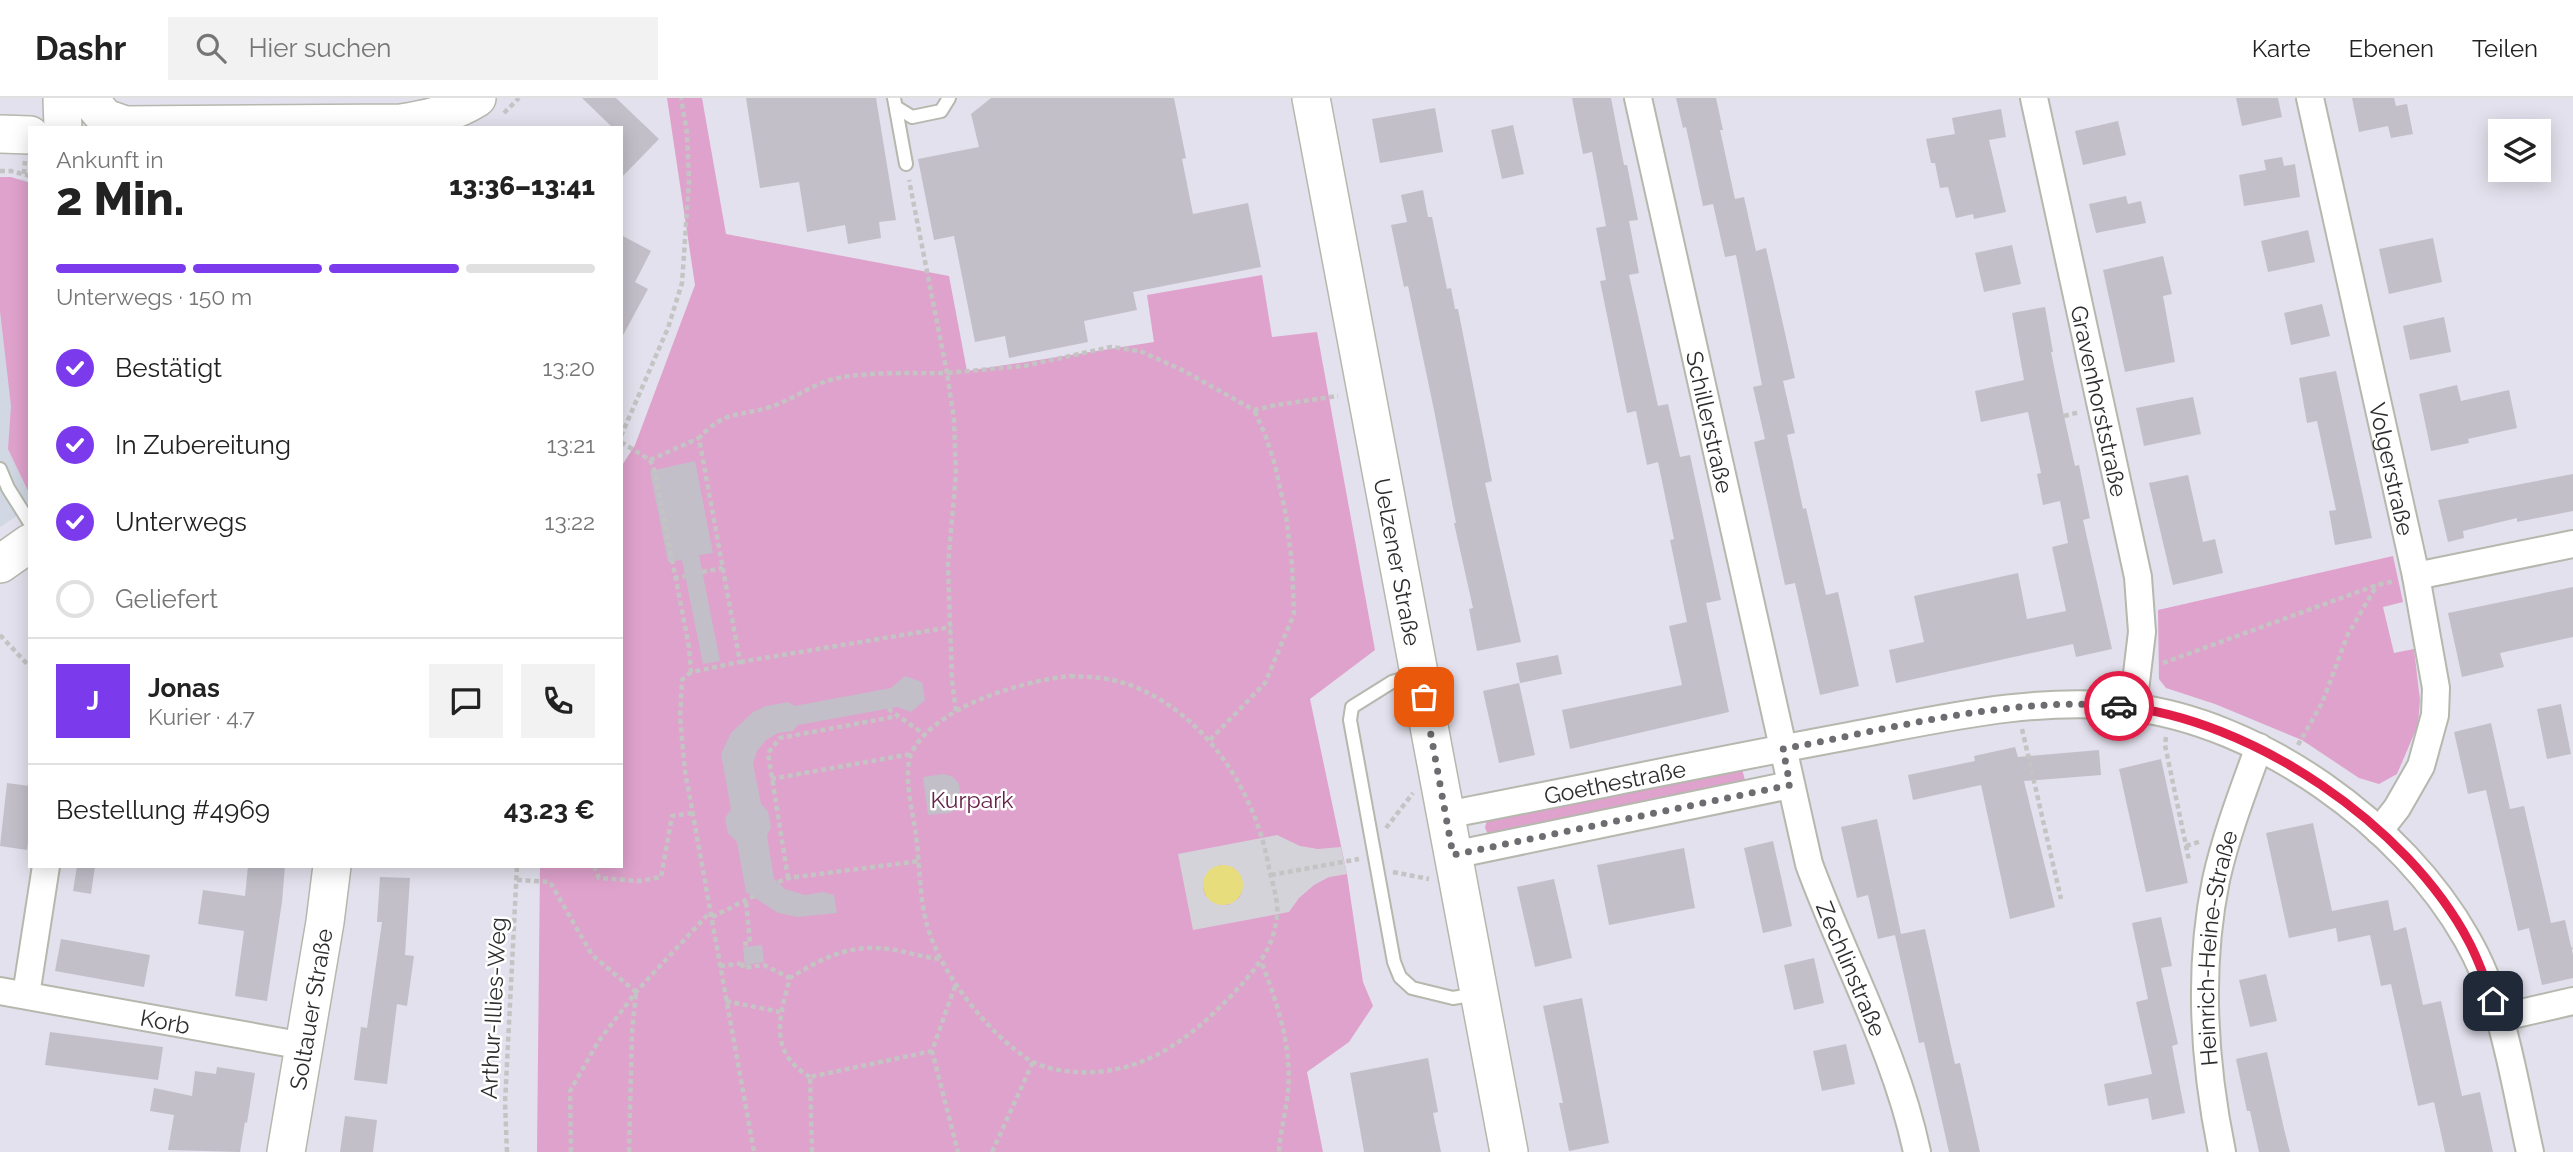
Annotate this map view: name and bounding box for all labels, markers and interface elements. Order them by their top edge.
search box [168,17,658,80]
text: Dashr [35,29,126,68]
icon: search [192,29,230,67]
text: Hier suchen [248,33,392,63]
text: Karte [2252,34,2311,63]
text: Ebenen [2349,34,2434,63]
text: Teilen [2472,34,2538,63]
map controls [2488,119,2551,182]
button: layers [2488,119,2551,182]
text: Ankunft in [56,146,164,173]
text: 13:36–13:41 [449,171,595,201]
text: 2 Min. [56,172,185,226]
text: Unterwegs · 150 m [56,283,252,310]
street label: Gravenhorststraße [2066,303,2134,499]
street label: Schillerstraße [1681,348,1739,496]
icon: check [56,349,94,387]
text: Bestätigt [115,353,222,383]
text: 13:20 [542,354,595,381]
street label: Volgerstraße [2364,400,2420,538]
icon: check [56,426,94,464]
text: In Zubereitung [115,430,291,460]
text: 13:21 [547,431,595,458]
street label: Uelzener Straße [1369,476,1427,648]
icon: check [56,503,94,541]
text: Unterwegs [115,507,247,537]
text: 13:22 [545,508,595,535]
text: Geliefert [115,584,218,614]
button: chat [429,664,503,738]
button: phone [521,664,595,738]
pin [1394,667,1454,727]
courier [2084,671,2154,741]
text: Jonas [148,673,220,703]
icon: bag [1405,678,1443,716]
text: J [87,686,99,716]
icon: car [2100,687,2138,725]
text: Kurier · 4.7 [148,703,255,730]
street label: Goethestraße [1541,754,1688,809]
park label: Kurpark [930,786,1014,813]
text: Bestellung #4969 [56,795,270,825]
text: 43.23 € [504,795,595,825]
street label: Heinrich-Heine-Straße [2192,827,2242,1067]
street label: Zechlinstraße [1811,897,1892,1040]
street label: Arthur-Illies-Weg [475,916,511,1100]
street label: Soltauer Straße [283,926,337,1092]
pin [2463,971,2523,1031]
icon: home [2474,982,2512,1020]
street label: Korb [138,1003,192,1039]

